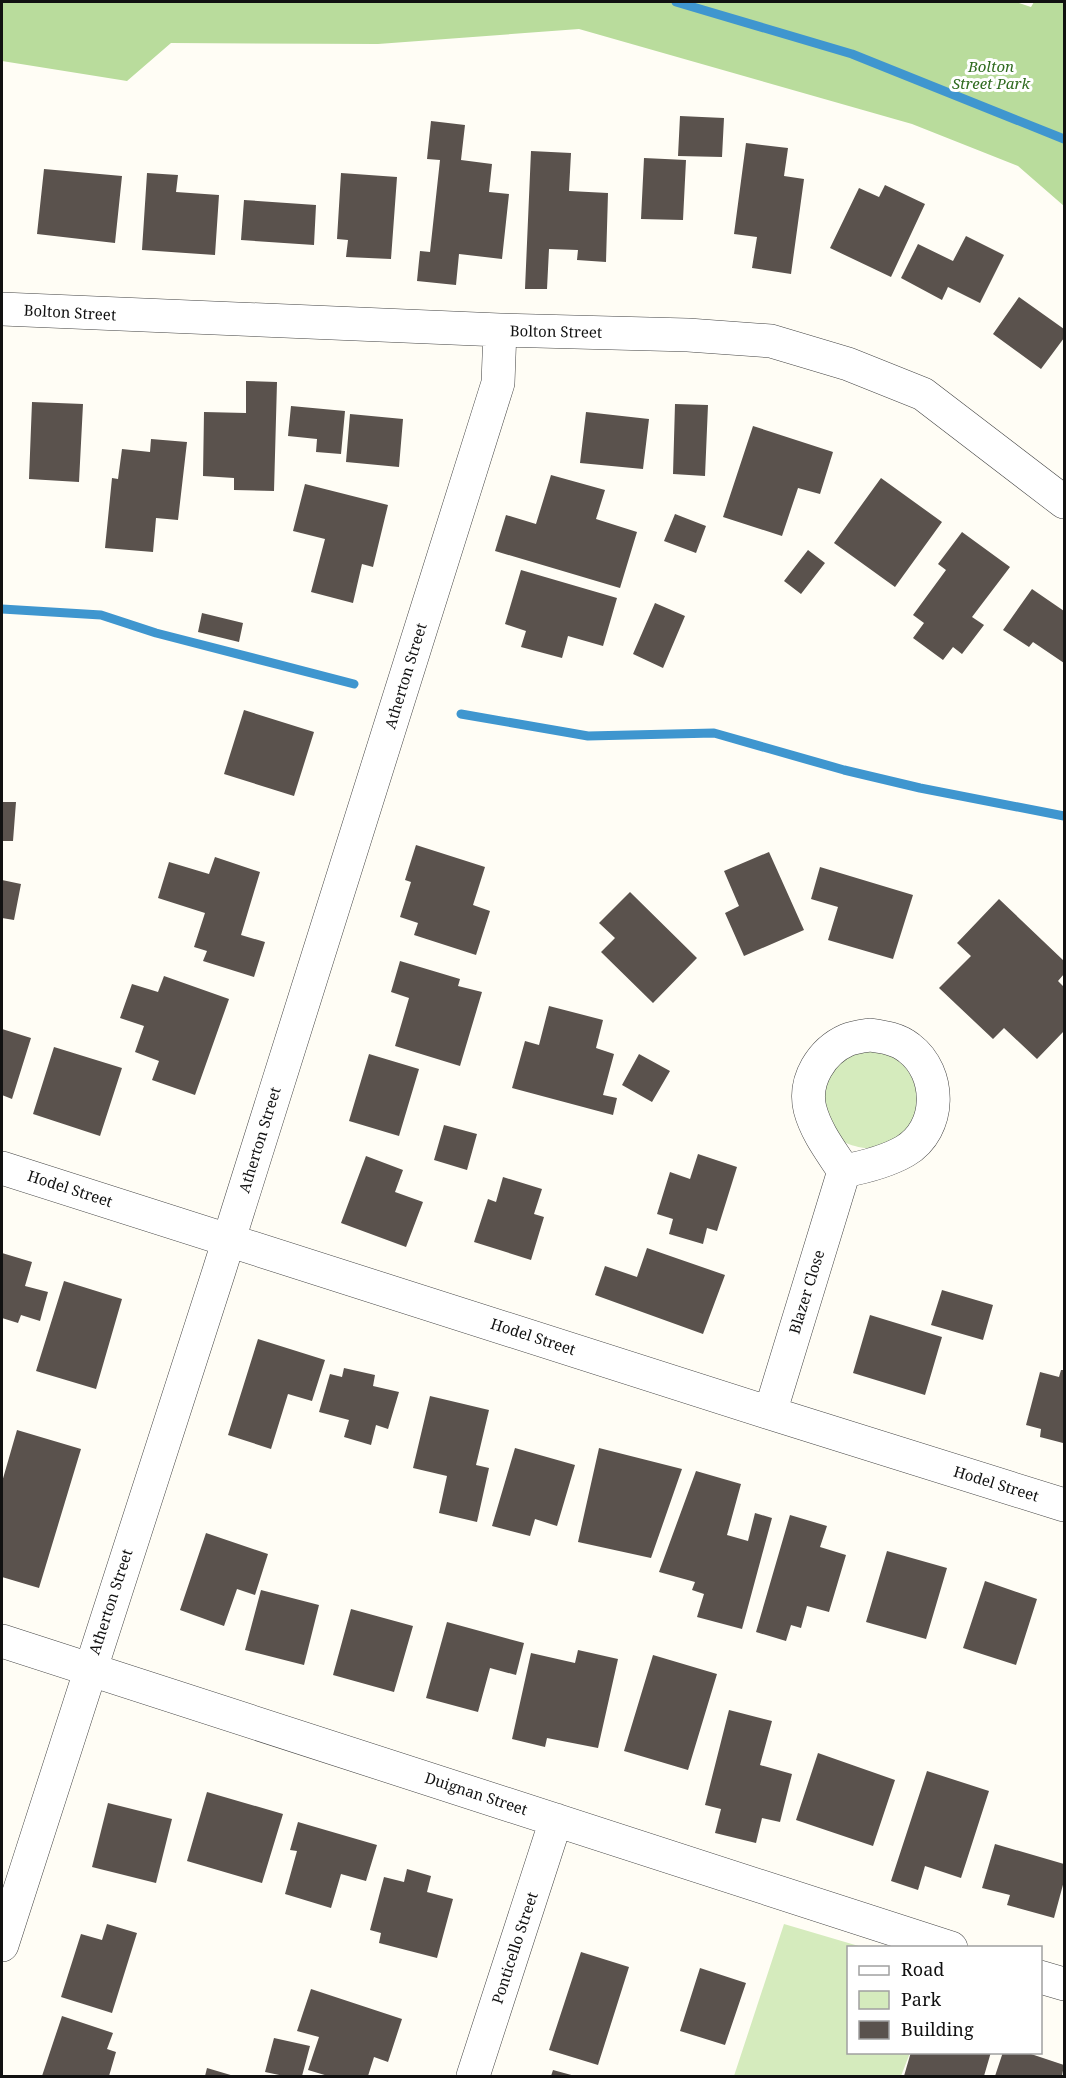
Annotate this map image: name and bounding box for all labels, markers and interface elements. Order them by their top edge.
park label: Bolton Street Park [952,56,1031,93]
street label: Bolton Street [23,300,117,324]
street label: Bolton Street [510,320,602,342]
street label: Atherton Street [379,620,431,731]
street label: Atherton Street [233,1084,285,1195]
street label: Hodel Street [25,1165,115,1211]
street label: Blazer Close [784,1247,828,1336]
street label: Hodel Street [488,1313,578,1359]
street label: Hodel Street [951,1461,1041,1505]
street label: Atherton Street [84,1546,137,1657]
street label: Duignan Street [422,1767,530,1819]
street label: Ponticello Street [487,1889,542,2006]
legend [847,1946,1042,2054]
text: Road [901,1957,944,1981]
text: Park [901,1987,941,2011]
text: Building [901,2017,974,2041]

